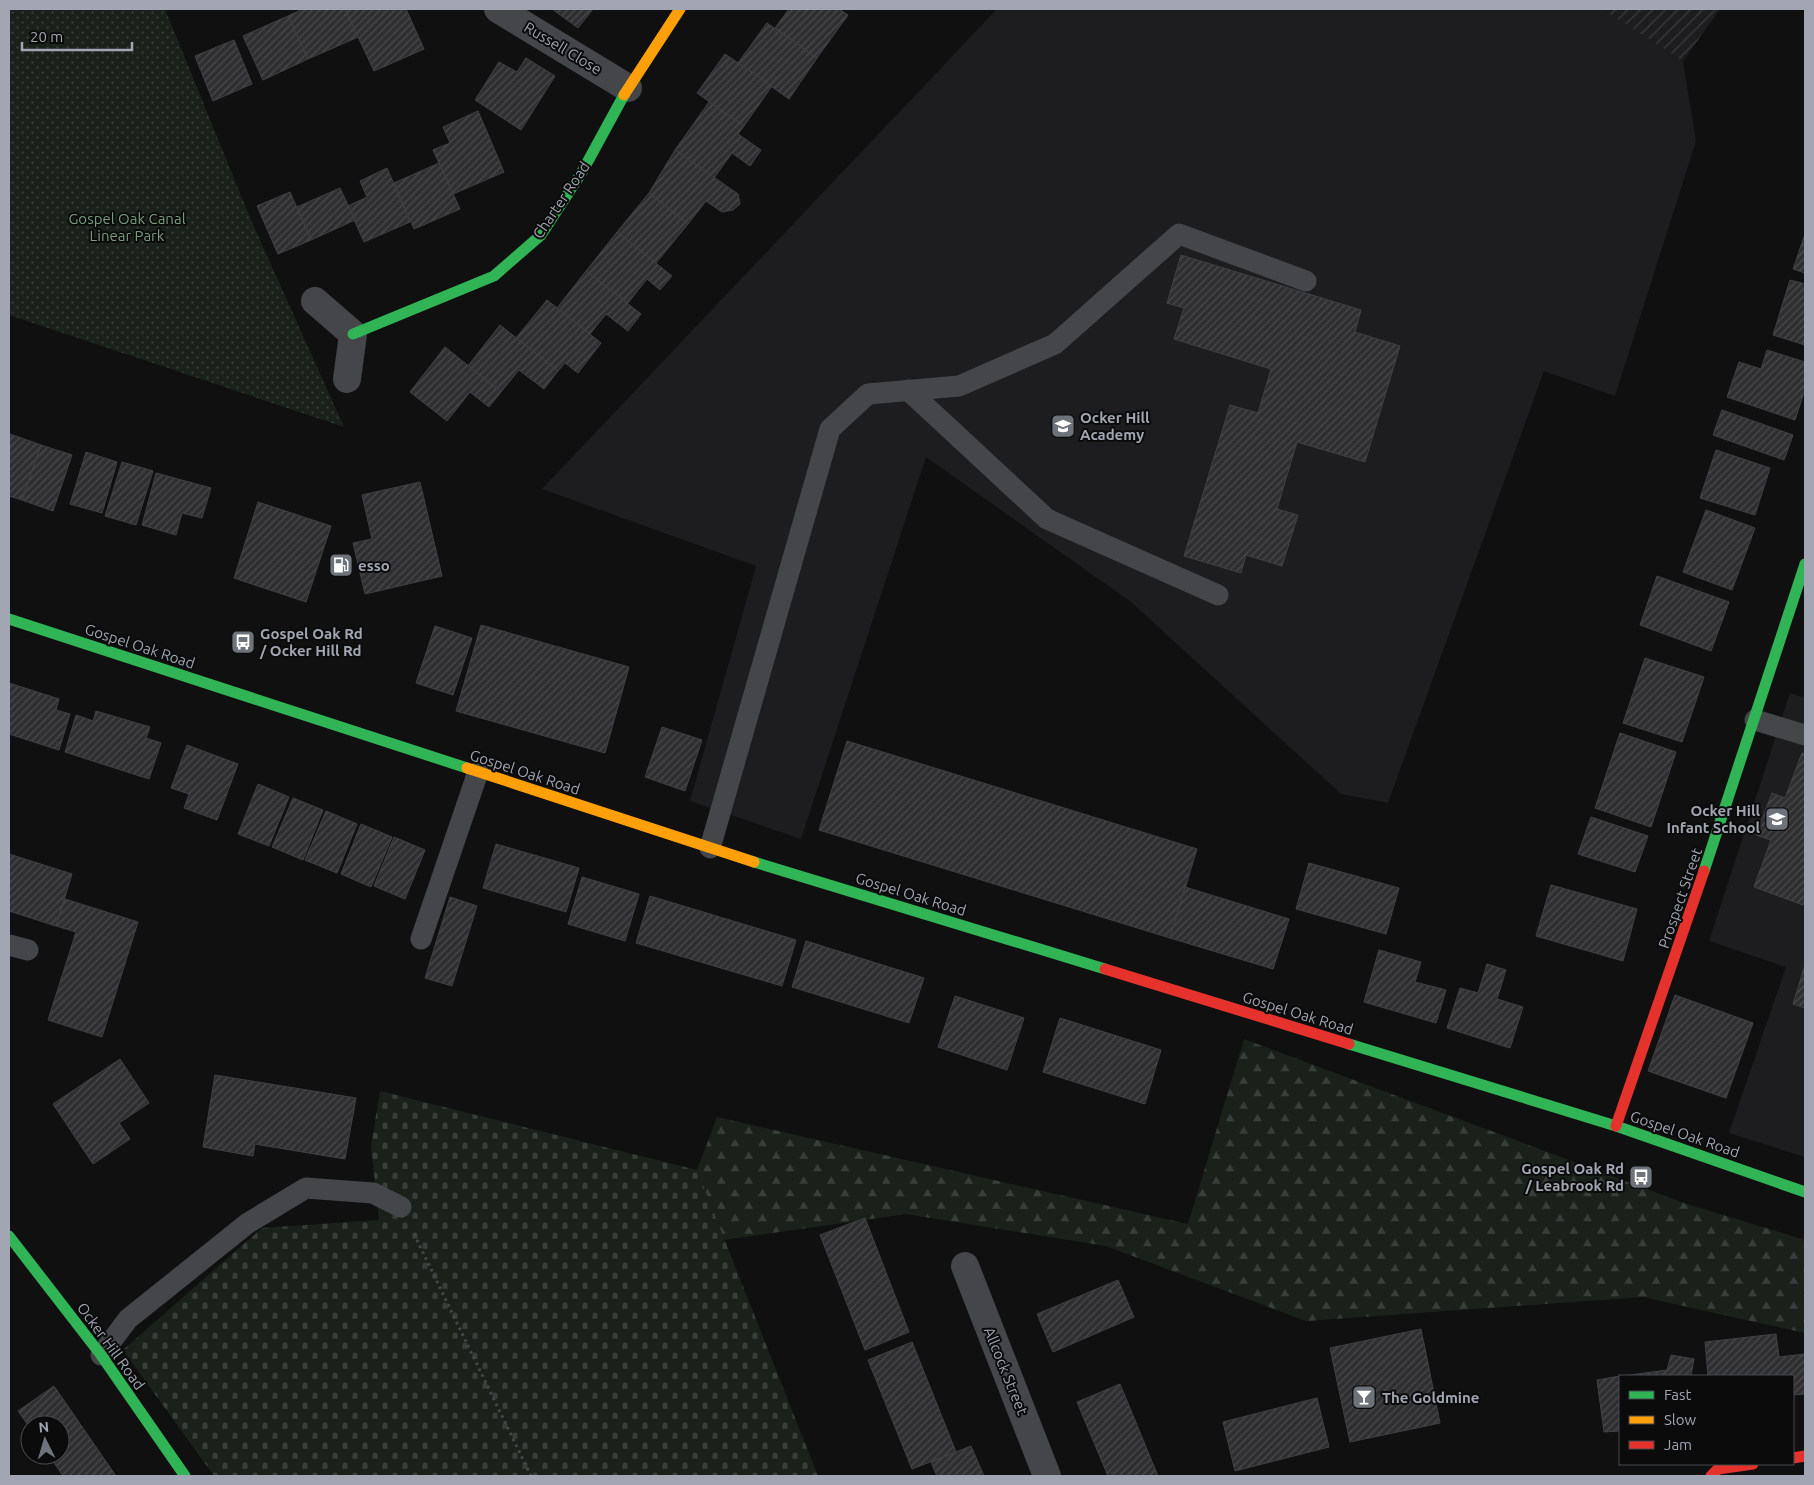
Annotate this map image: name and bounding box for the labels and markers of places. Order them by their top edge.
place label: Ocker Hill Academy [1080,409,1150,443]
school or university icon: Ocker Hill Academy [1050,413,1076,439]
fuel station icon: esso [328,552,354,578]
place label: esso [358,557,390,574]
place label: Gospel Oak Rd / Ocker Hill Rd [259,625,363,659]
bus stop icon: Gospel Oak Rd / Ocker Hill Rd [230,629,256,655]
place label: Ocker Hill Infant School [1666,802,1760,836]
school or university icon: Ocker Hill Infant School [1764,806,1790,832]
place label: Gospel Oak Rd / Leabrook Rd [1521,1160,1624,1194]
bus stop icon: Gospel Oak Rd / Leabrook Rd [1628,1164,1654,1190]
bar icon: The Goldmine [1351,1384,1377,1410]
place label: The Goldmine [1382,1389,1479,1406]

